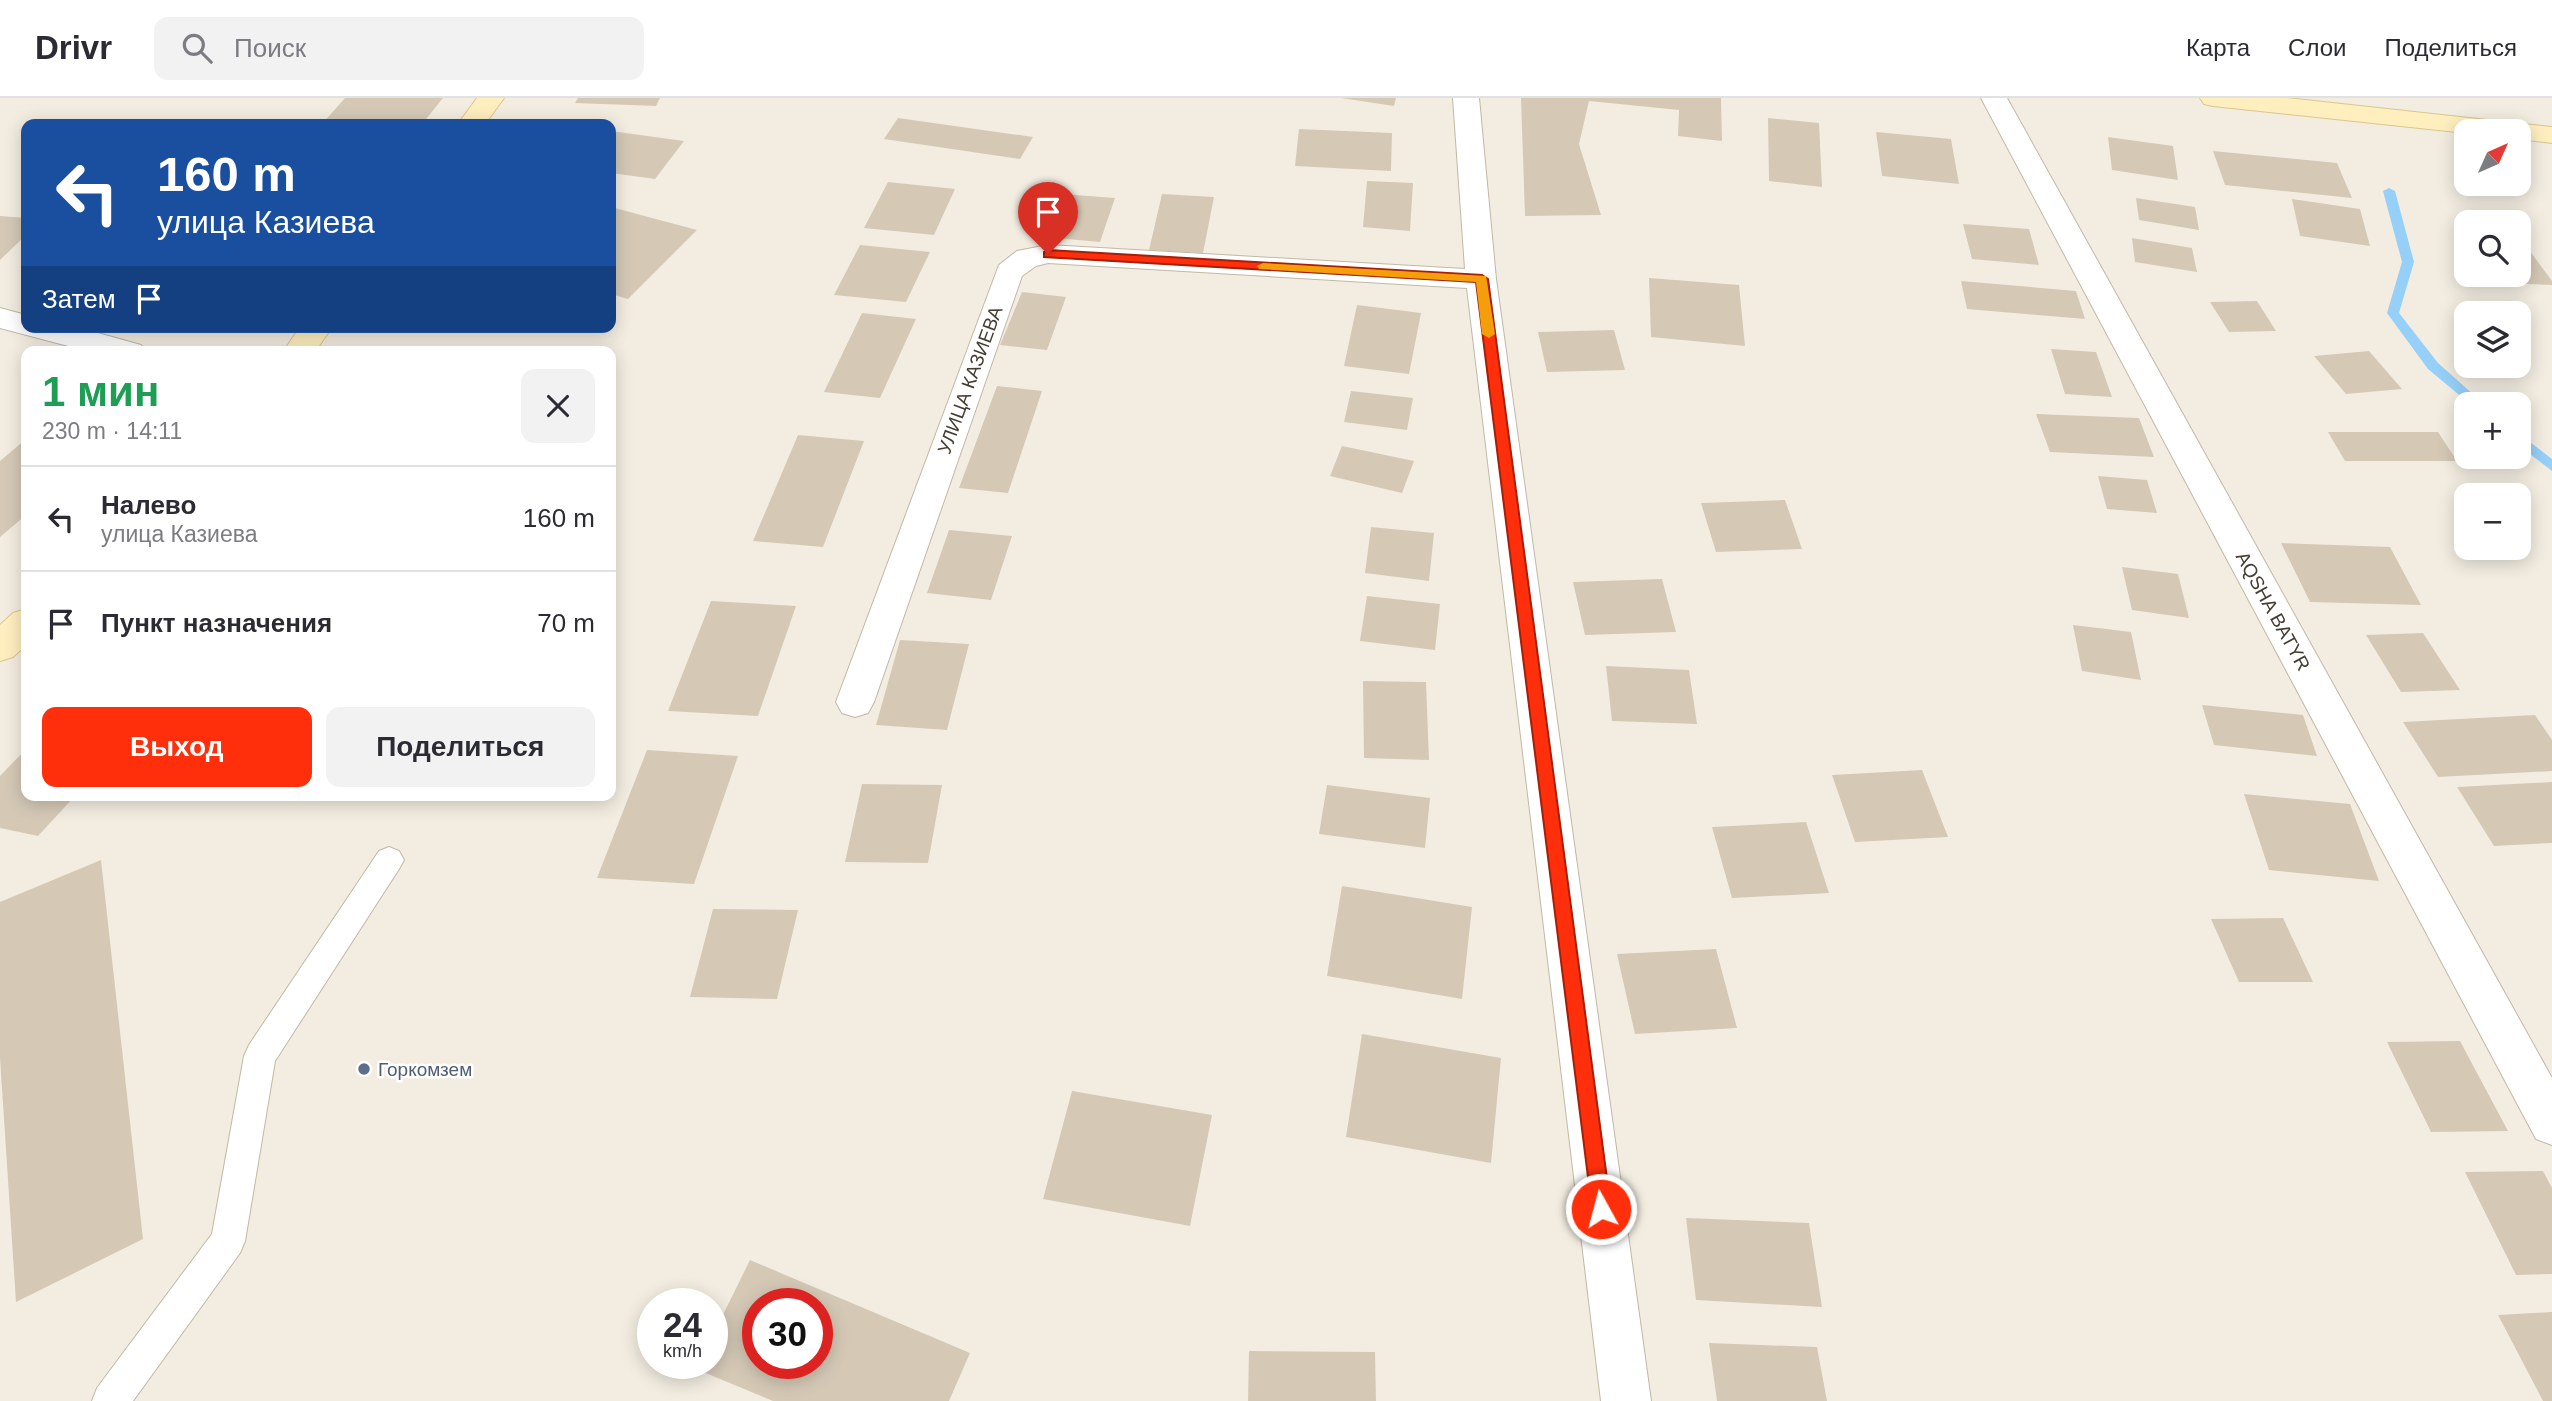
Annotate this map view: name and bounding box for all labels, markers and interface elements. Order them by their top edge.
search box [154,17,644,80]
text: Drivr [35,29,112,66]
icon: search [178,29,216,67]
text: Поиск [234,33,306,63]
text: Карта [2186,34,2250,61]
text: Слои [2288,34,2346,61]
text: Поделиться [2384,34,2517,61]
north arrow [2454,119,2530,196]
map controls [2454,119,2531,560]
icon: left [42,147,133,238]
text: 160 m [157,147,296,201]
pin [1018,182,1078,254]
icon: arrive [1029,193,1067,231]
text: улица Казиева [157,204,375,240]
button: search [2454,210,2531,287]
icon: arrive [130,280,168,318]
text: Затем [42,284,116,314]
button: layers [2454,301,2531,378]
street label: УЛИЦА КАЗИЕВА [934,303,1007,457]
text: 1 мин [42,368,159,415]
button: close [521,369,595,443]
button: + [2454,392,2531,469]
text: 230 m · 14:11 [42,418,182,444]
button: − [2454,483,2531,560]
text: Налево [101,490,196,520]
icon: left [42,500,80,538]
text: 160 m [523,503,595,533]
text: улица Казиева [101,521,258,547]
street label: AQSHA BATYR [2232,548,2314,674]
icon: arrive [42,605,80,643]
text: Пункт назначения [101,608,332,638]
text: 70 m [537,608,595,638]
button: Выход [42,707,312,787]
button: Поделиться [326,707,595,787]
place label: Горкомзем [378,1059,472,1080]
marker: Горкомзем [356,1061,372,1077]
position arrow [1564,1172,1638,1246]
speed limit sign: 30 [742,1288,833,1379]
text: 24 [663,1305,702,1344]
text: km/h [663,1341,702,1361]

